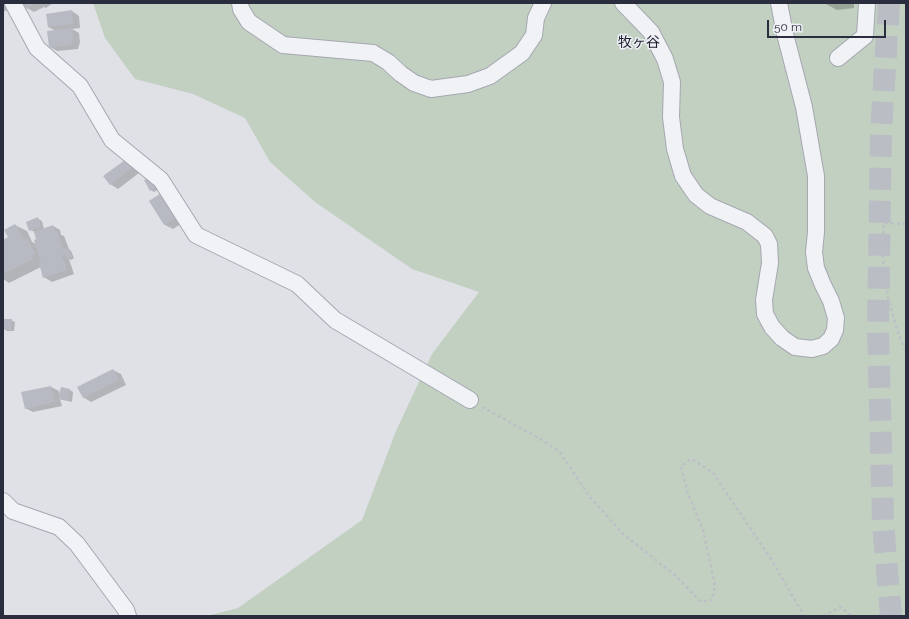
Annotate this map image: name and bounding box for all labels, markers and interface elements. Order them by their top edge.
scale bar [769,12,888,38]
text: 50 m [774,20,802,34]
district label: 牧ヶ谷 [618,35,660,51]

